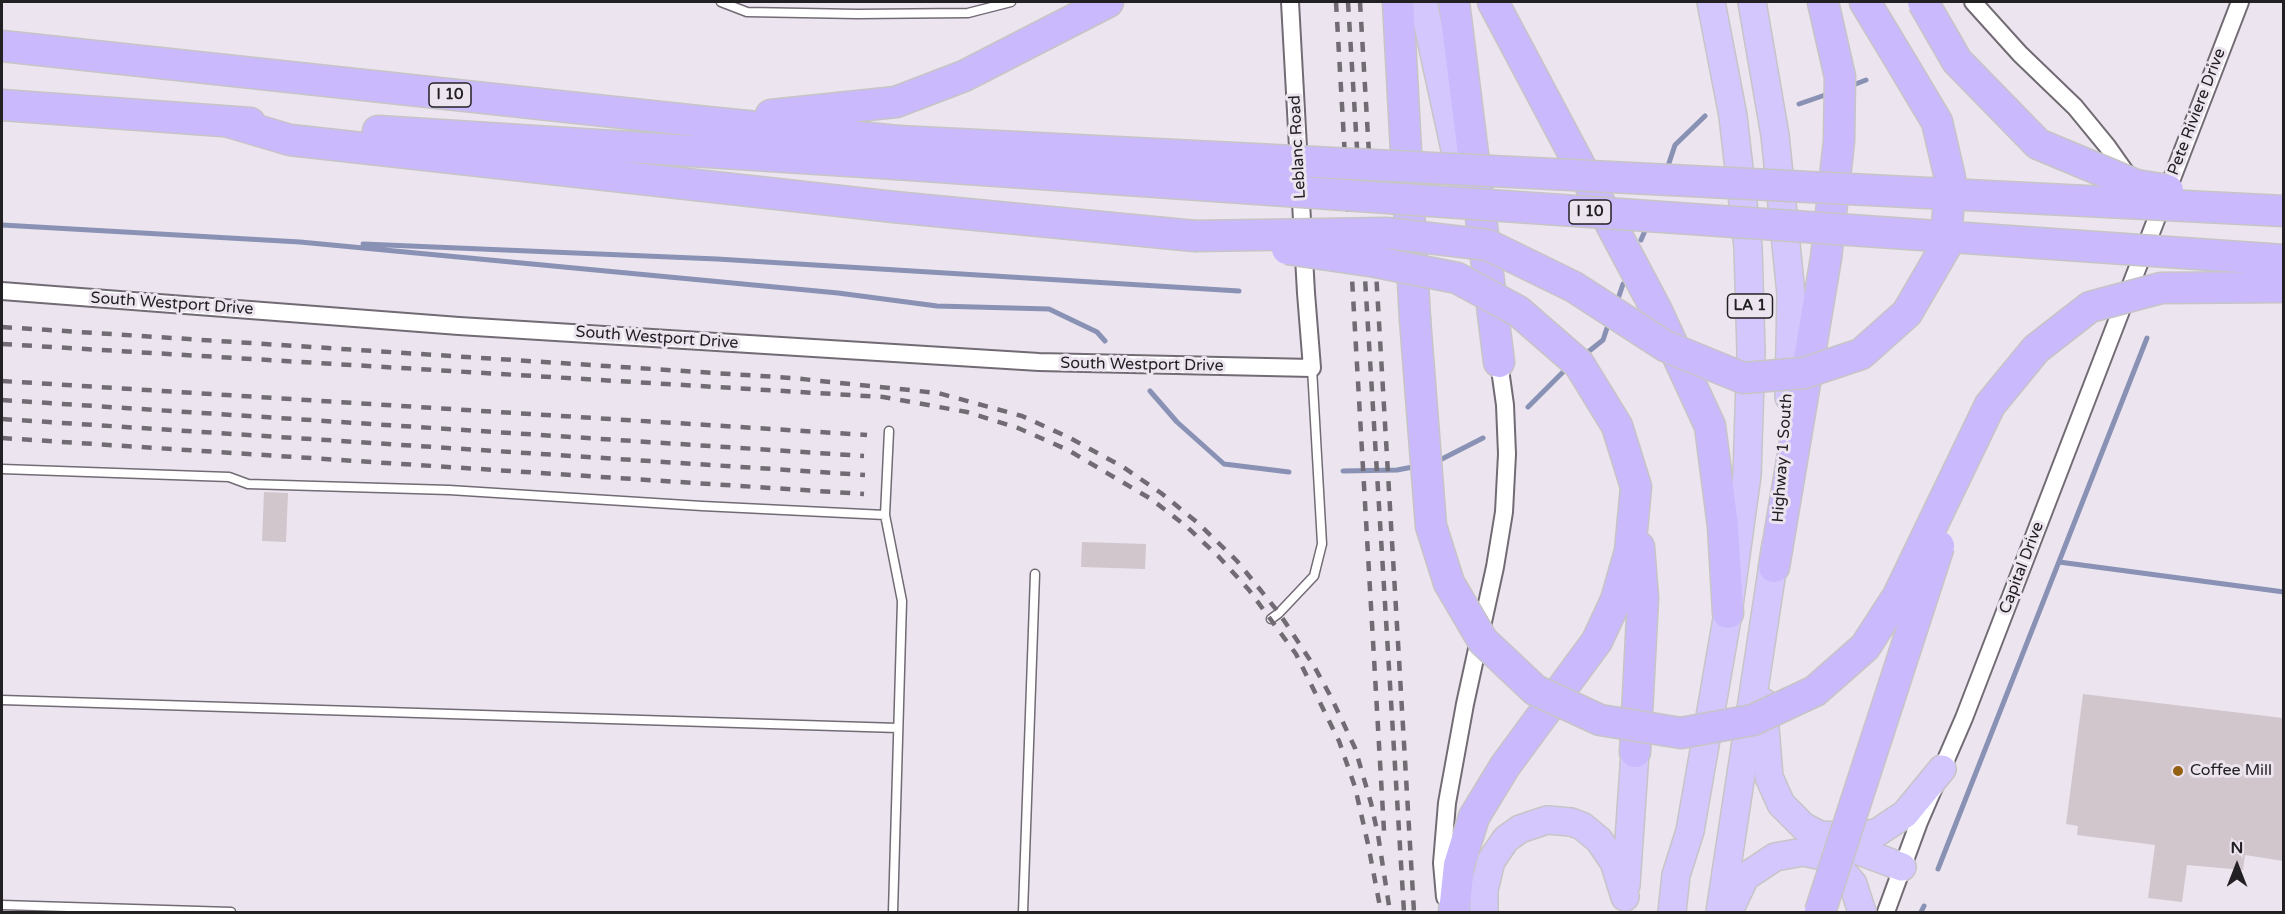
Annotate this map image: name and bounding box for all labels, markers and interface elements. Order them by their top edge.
street label: Pete Riviere Drive [2164,46,2230,178]
road number: I 10 [429,83,471,107]
street label: Leblanc Road [1286,95,1310,199]
road number: I 10 [1569,200,1611,224]
street label: South Westport Drive [90,289,254,319]
road number: LA 1 [1728,294,1772,318]
street label: South Westport Drive [575,323,739,353]
street label: South Westport Drive [1060,354,1224,376]
street label: Highway 1 South [1769,393,1797,523]
street label: Capital Drive [1996,519,2048,617]
place label: Coffee Mill [2190,761,2272,781]
marker: Coffee Mill [2171,764,2185,778]
north arrow [2207,836,2267,896]
text: N [2231,838,2243,858]

